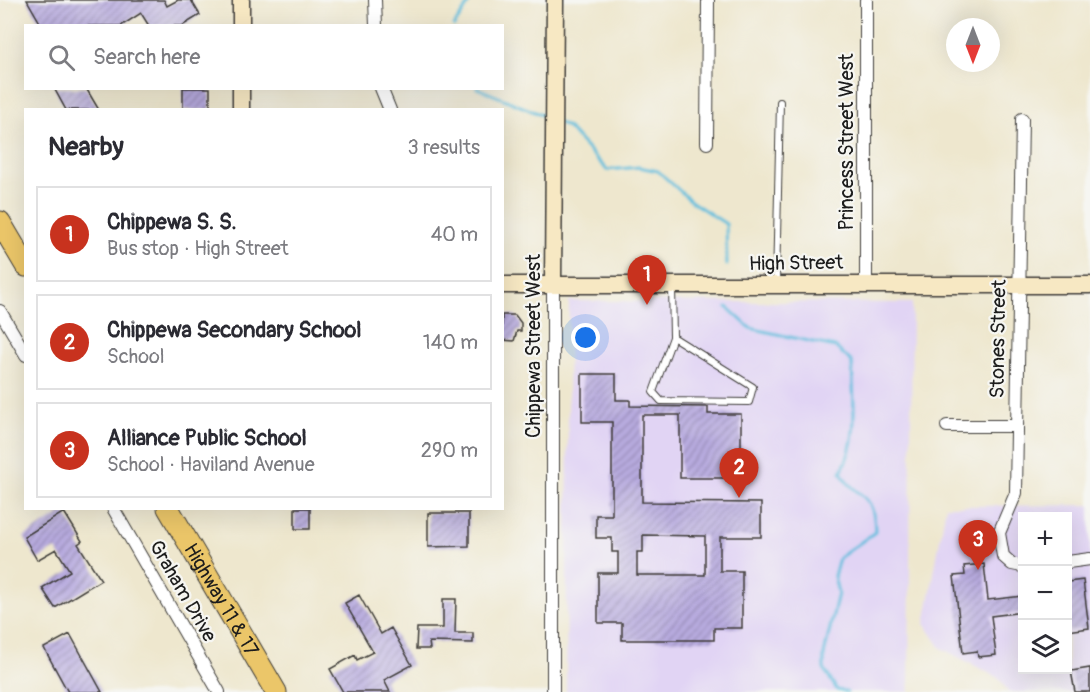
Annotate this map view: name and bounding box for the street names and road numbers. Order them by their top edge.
street label: Princess Street West [834,52,859,231]
street label: High Street [749,250,844,276]
street label: Chippewa Street West [521,253,546,438]
street label: Stones Street [984,278,1012,399]
street label: Graham Drive [144,536,222,646]
street label: Highway 11 & 17 [179,538,265,661]

